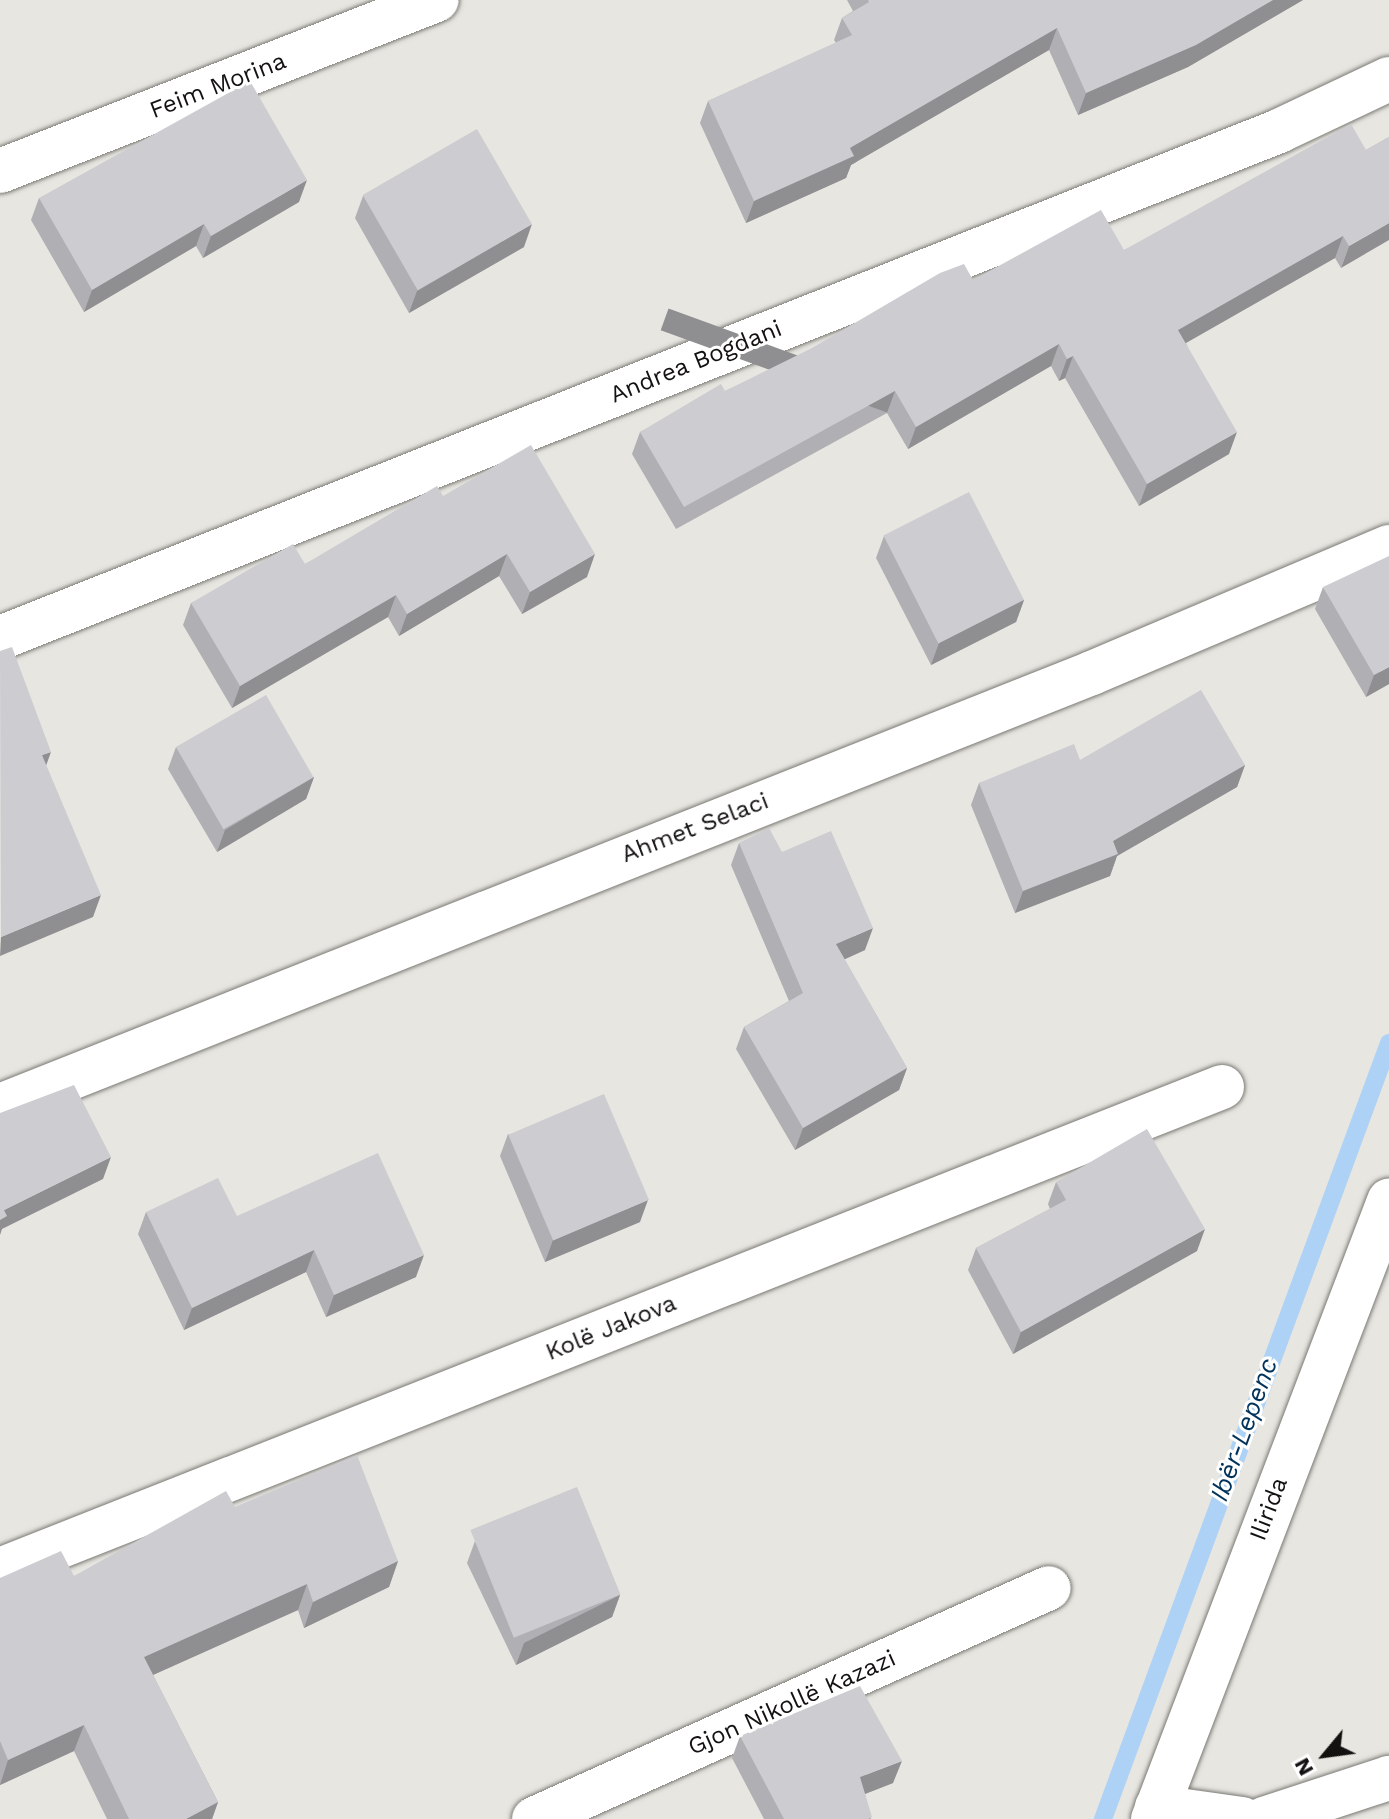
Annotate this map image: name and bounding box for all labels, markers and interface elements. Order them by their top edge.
street label: Feim Morina [146,47,290,125]
street label: Andrea Bogdani [606,314,786,410]
street label: Ahmet Selaci [617,787,773,869]
street label: Kolë Jakova [541,1289,681,1367]
water label: Ibër-Lepenc [1204,1354,1284,1506]
street label: Ilirida [1244,1473,1294,1545]
street label: Gjon Nikollë Kazazi [684,1644,900,1762]
north arrow [1285,1715,1365,1795]
text: N [1289,1754,1318,1780]

